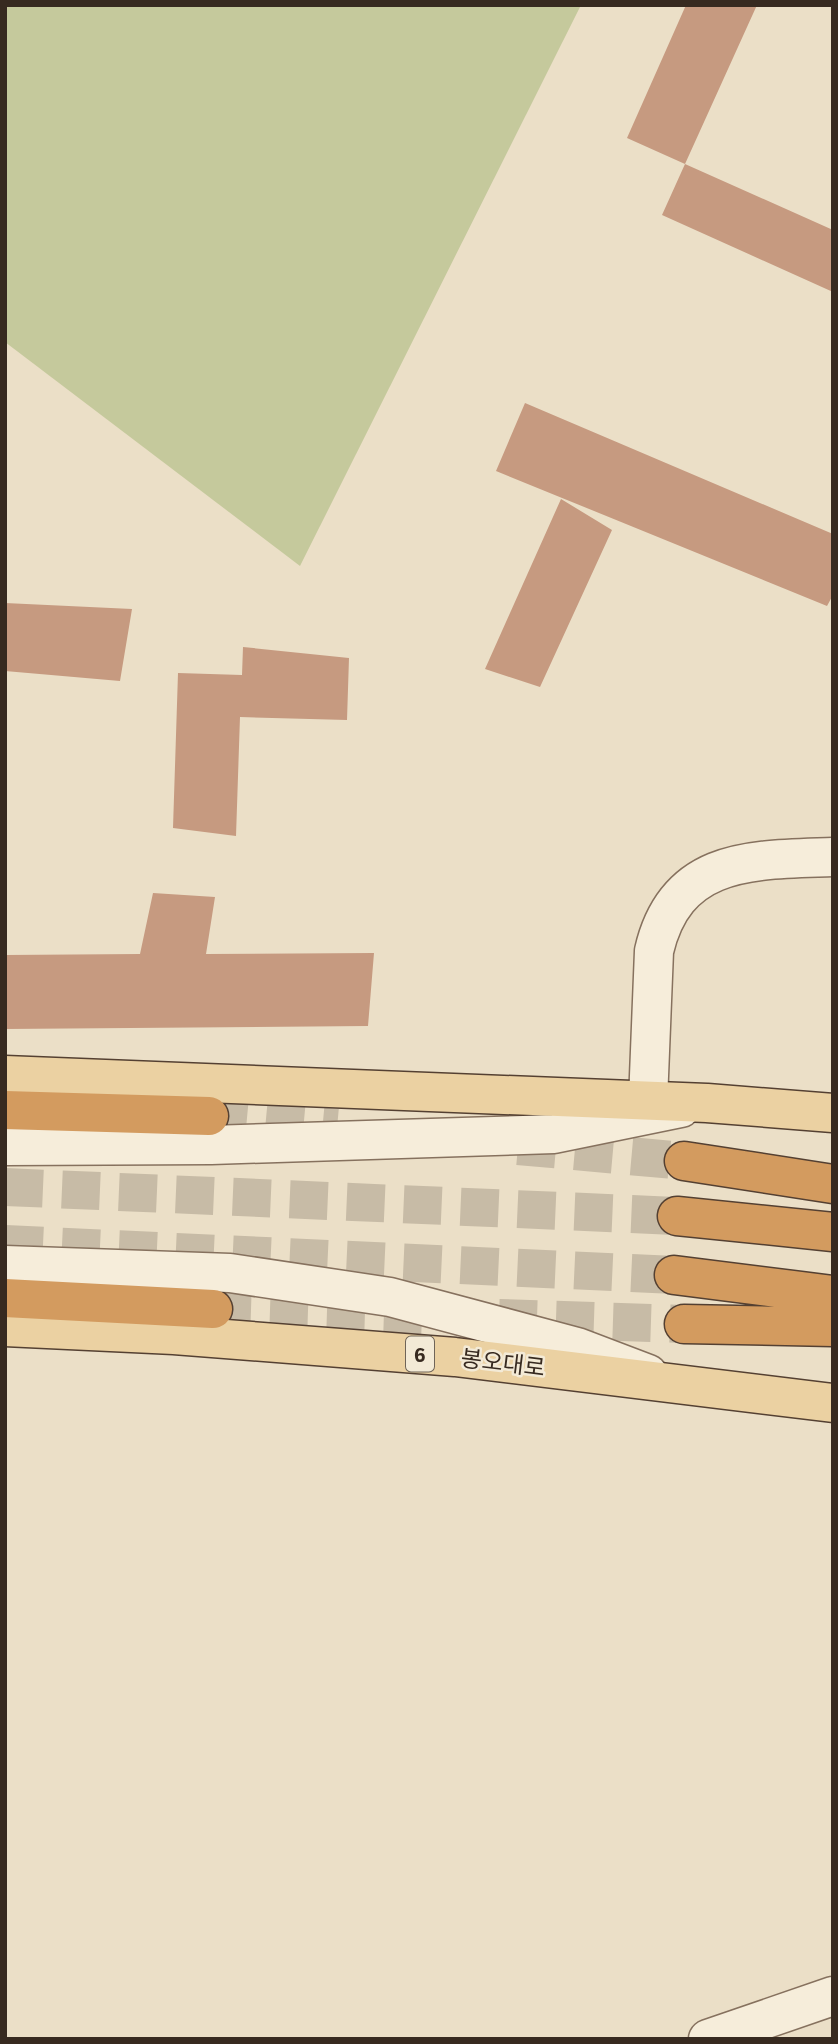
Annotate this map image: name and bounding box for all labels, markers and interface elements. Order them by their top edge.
road number: 6 [406,1336,434,1372]
street label: 봉오대로 [459,1344,547,1382]

